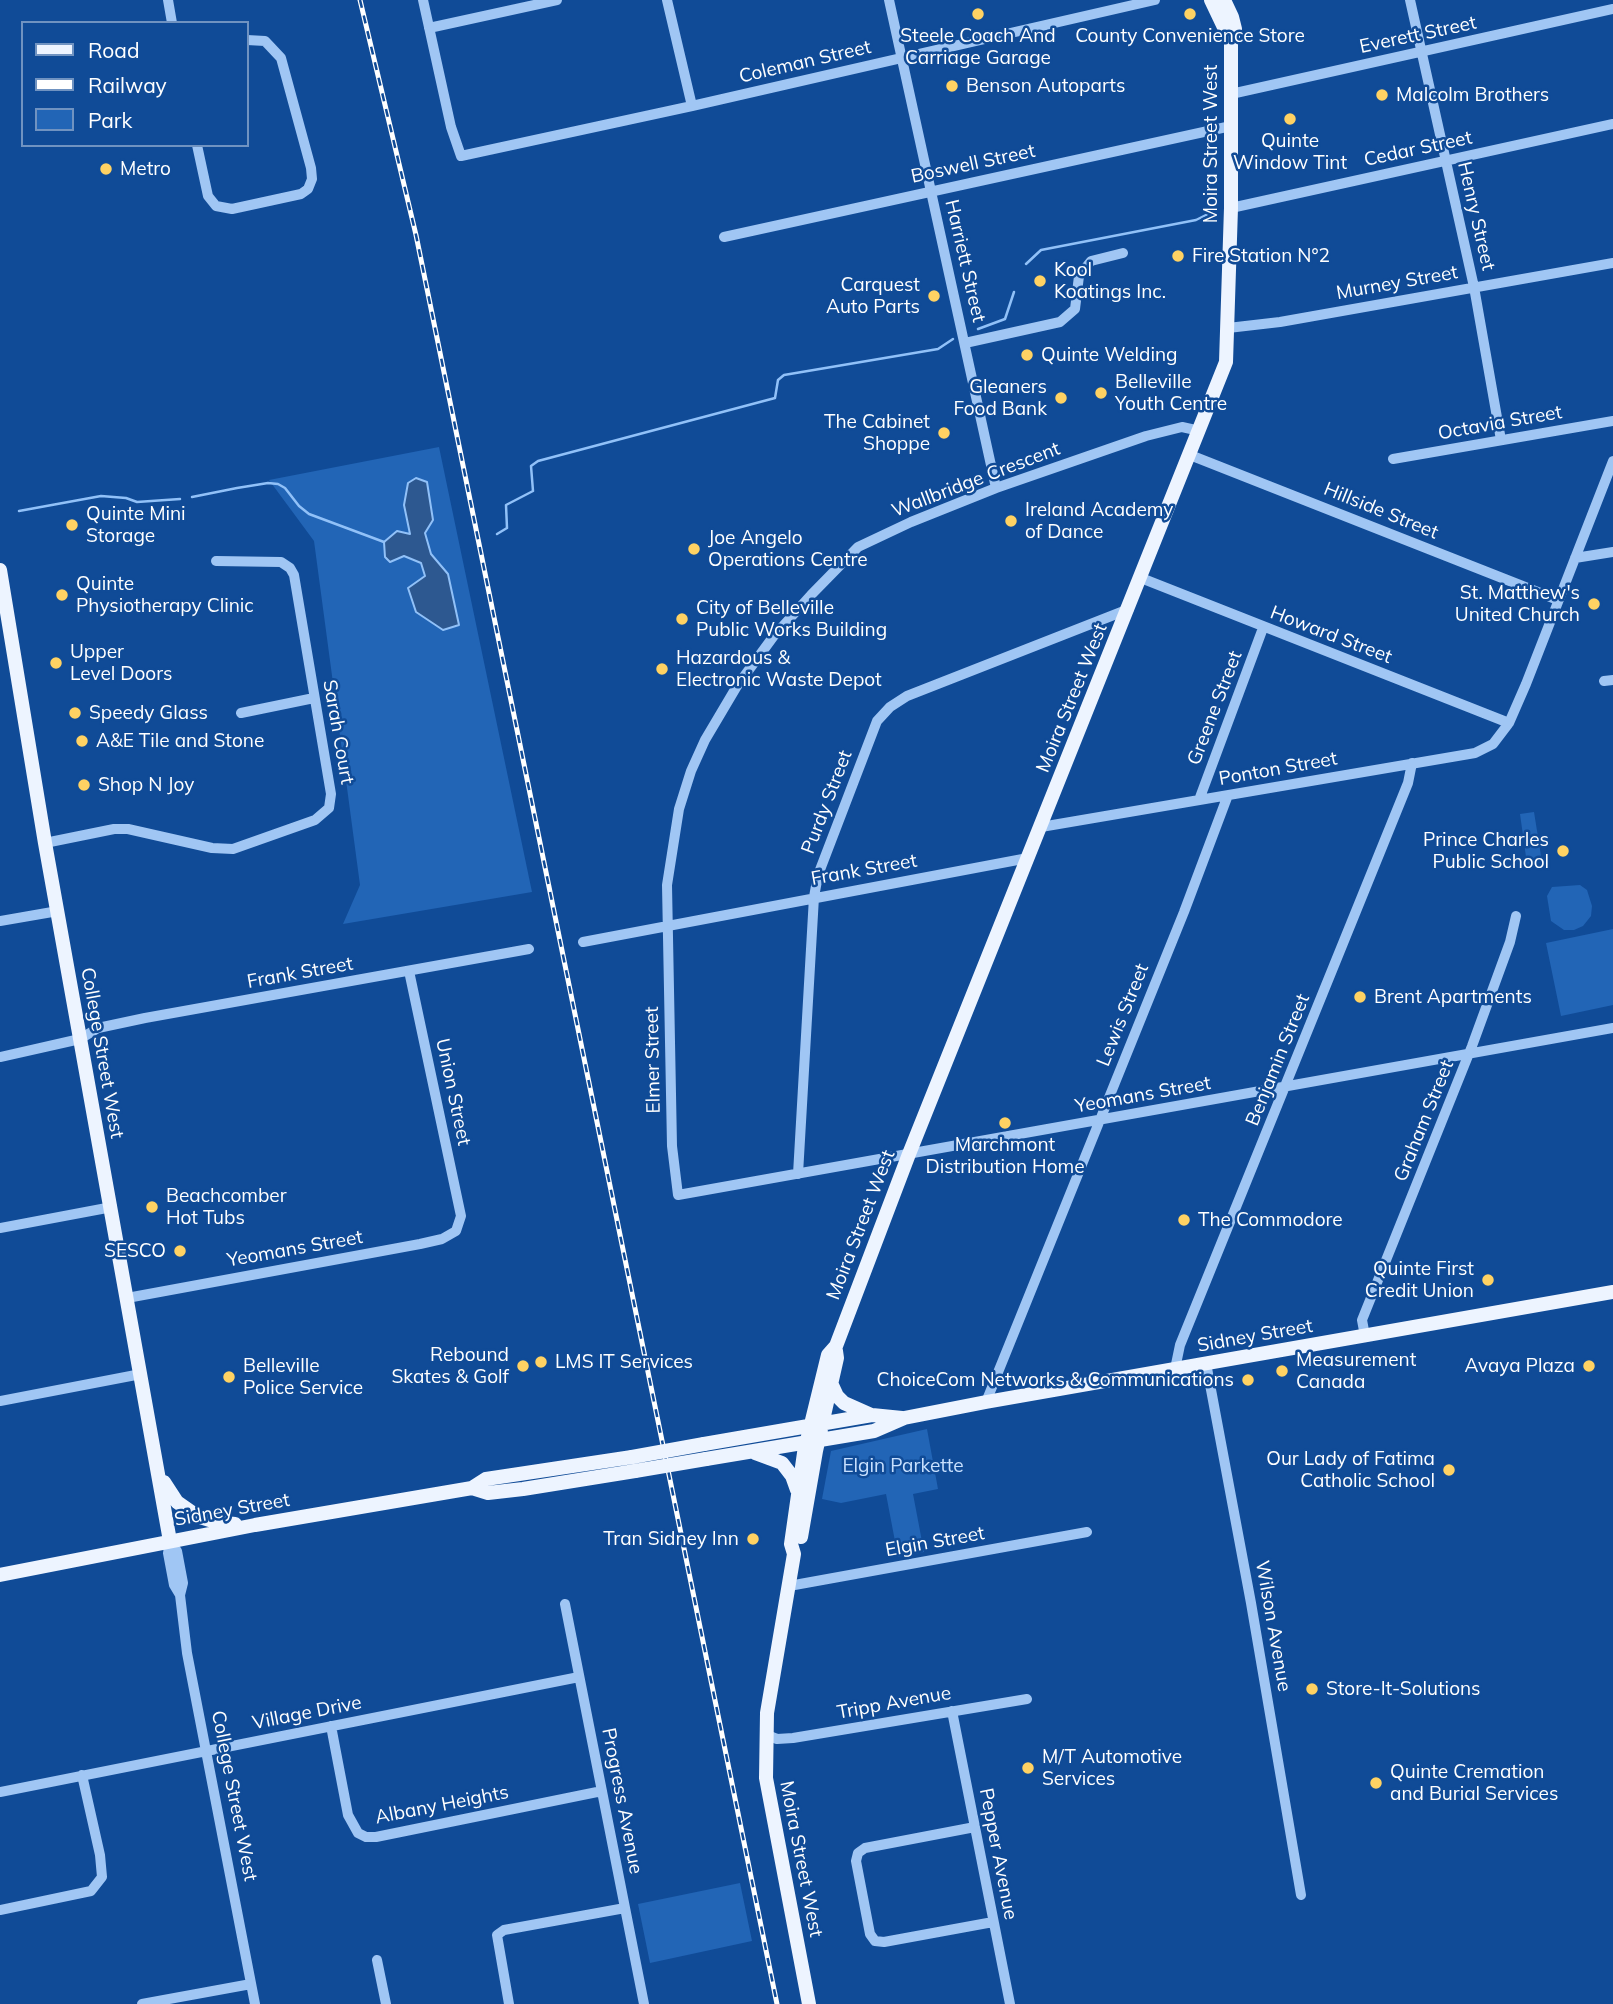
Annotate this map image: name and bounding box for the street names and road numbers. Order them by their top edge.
street label: Everett Street [1357,11,1479,59]
street label: Coleman Street [737,36,873,88]
street label: Moira Street West [1200,65,1222,223]
street label: Cedar Street [1362,126,1474,172]
street label: Boswell Street [909,140,1037,188]
street label: Henry Street [1452,159,1500,273]
street label: Harriett Street [940,197,990,325]
street label: Murney Street [1334,261,1460,305]
street label: Octavia Street [1436,401,1564,445]
street label: Wallbridge Crescent [889,437,1063,523]
street label: Hillside Street [1320,478,1442,544]
street label: Howard Street [1267,601,1395,669]
street label: Moira Street West [1032,620,1112,776]
street label: Greene Street [1183,648,1247,768]
street label: Sarah Court [318,678,358,786]
street label: Purdy Street [797,747,857,857]
street label: Ponton Street [1217,747,1339,791]
street label: Frank Street [809,849,919,891]
street label: Frank Street [245,952,355,994]
street label: Lewis Street [1092,960,1154,1070]
street label: College Street West [76,966,128,1140]
street label: Benjamin Street [1241,991,1315,1129]
street label: Elmer Street [641,1006,665,1114]
street label: Union Street [431,1036,475,1148]
street label: Graham Street [1389,1057,1459,1185]
street label: Yeomans Street [1073,1072,1213,1118]
street label: Moira Street West [822,1147,900,1303]
street label: Yeomans Street [225,1226,365,1272]
street label: Sidney Street [1196,1315,1314,1357]
street label: Sidney Street [173,1489,291,1531]
street label: Elgin Street [884,1522,986,1562]
street label: Wilson Avenue [1250,1559,1296,1693]
street label: Tripp Avenue [835,1682,953,1724]
street label: Village Drive [250,1691,364,1735]
street label: College Street West [206,1709,262,1883]
street label: Progress Avenue [597,1726,647,1876]
street label: Moira Street West [775,1779,827,1939]
street label: Albany Heights [373,1781,511,1829]
street label: Pepper Avenue [974,1786,1022,1922]

